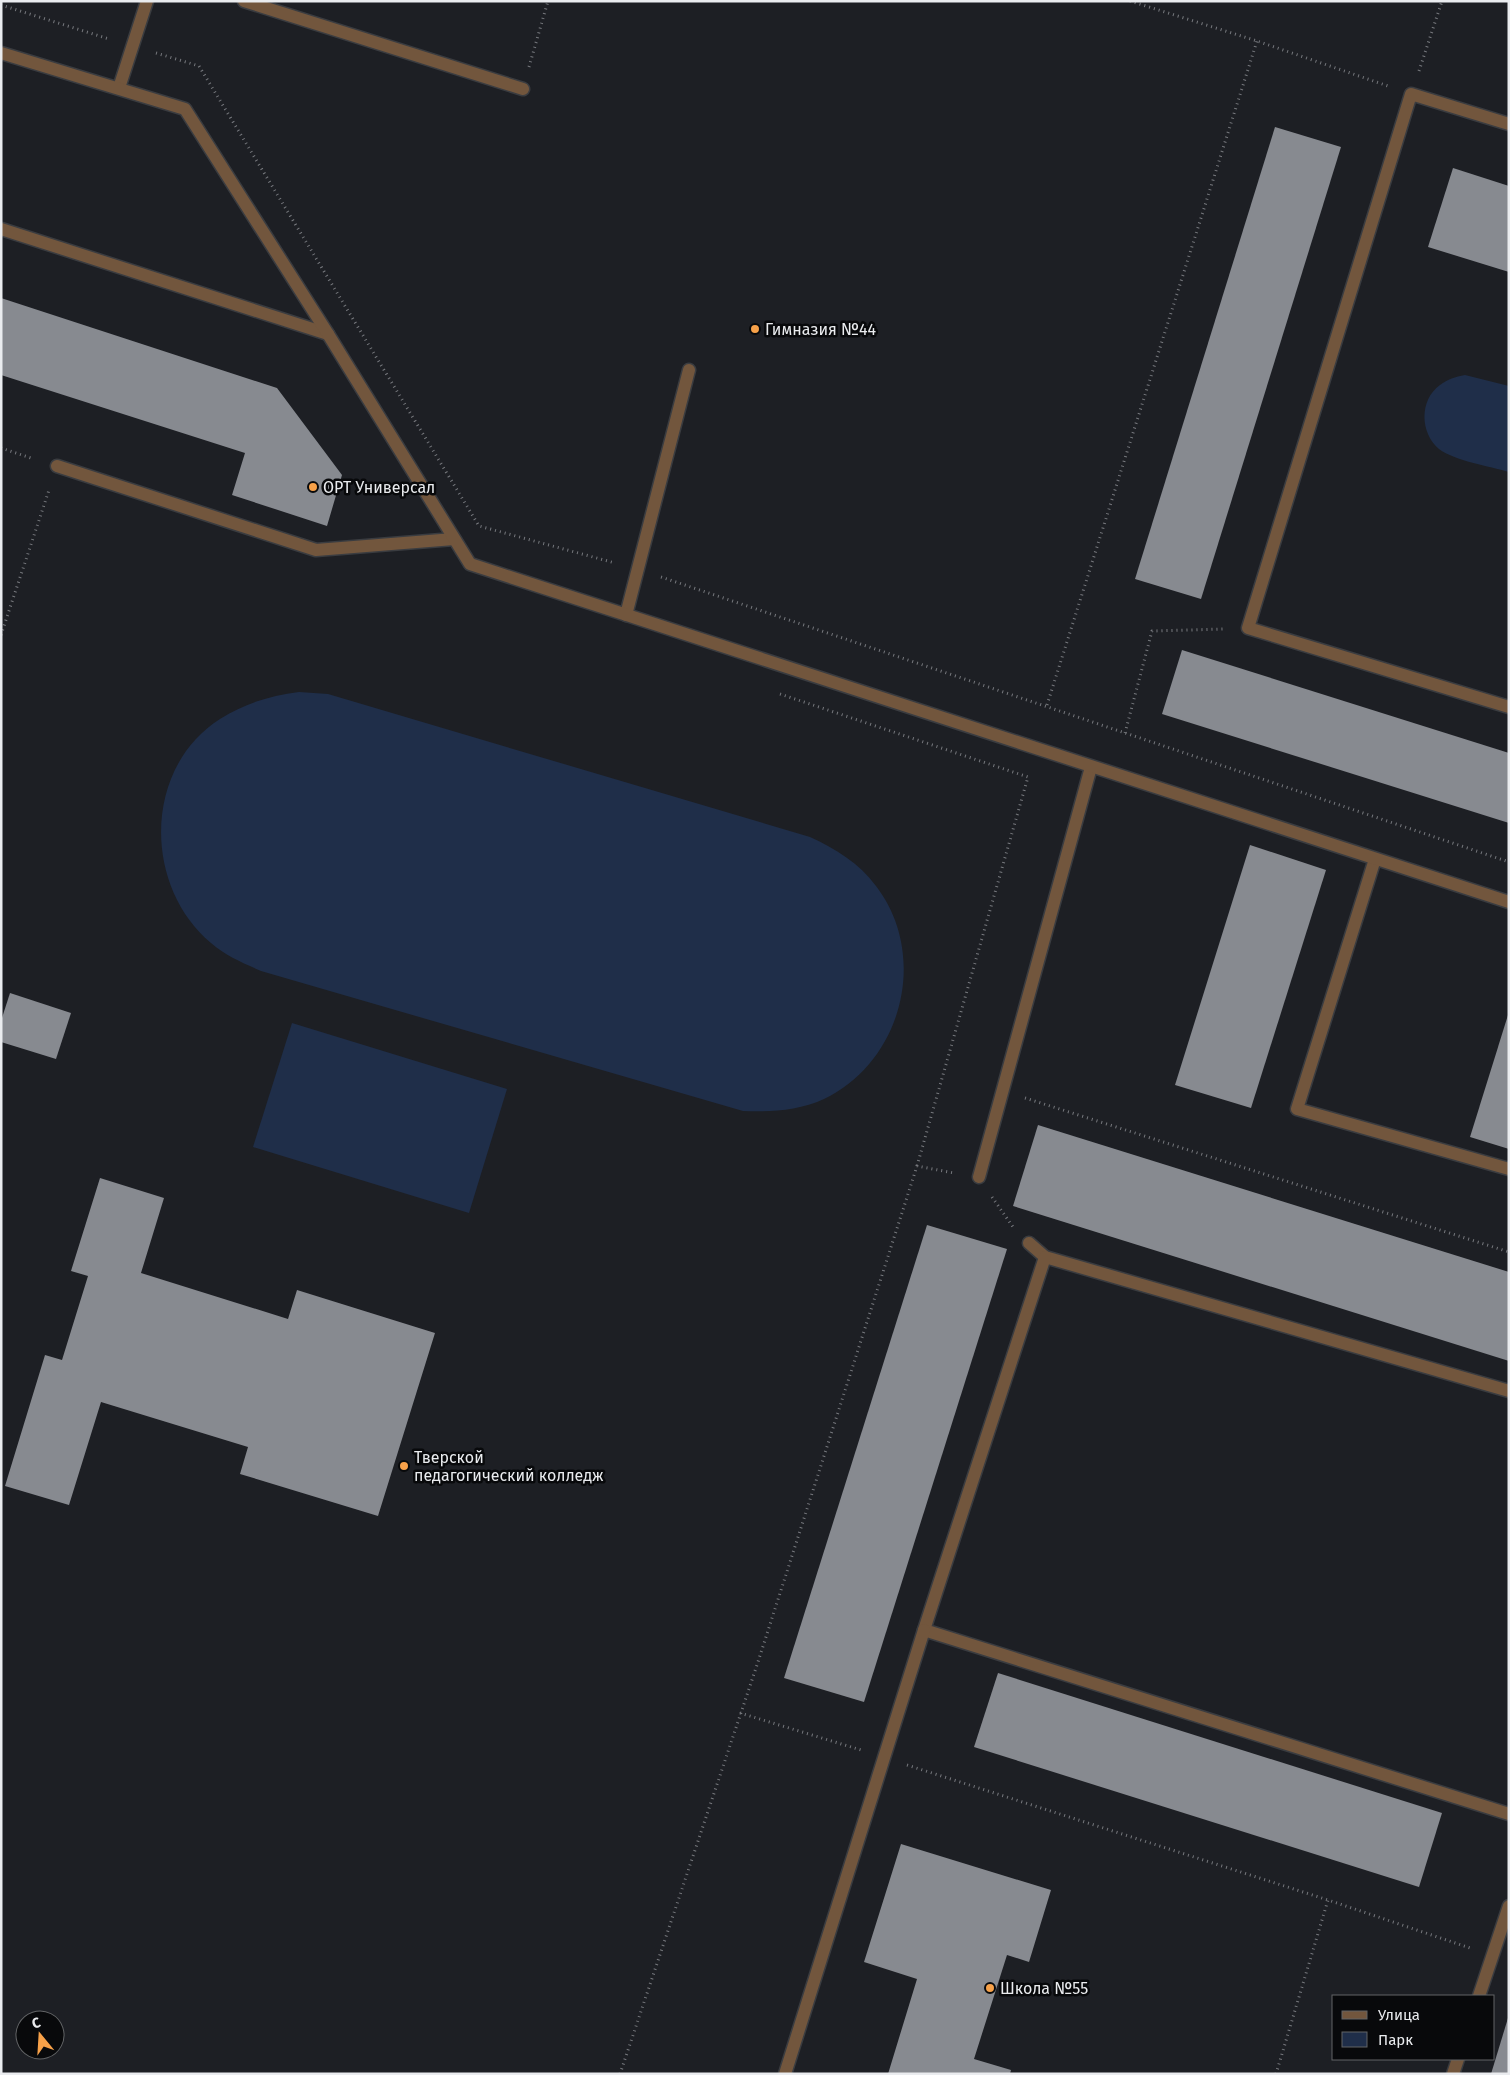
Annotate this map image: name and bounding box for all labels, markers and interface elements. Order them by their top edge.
place label: Гимназия №44 [765,320,876,339]
marker: Гимназия №44 [749,323,761,335]
place label: ОРТ Универсал [323,478,435,497]
marker: ОРТ Универсал [307,481,319,493]
place label: Тверской педагогический колледж [414,1448,604,1485]
marker: Тверской педагогический колледж [398,1460,410,1472]
place label: Школа №55 [1000,1979,1088,1998]
marker: Школа №55 [984,1982,996,1994]
legend [1332,1995,1495,2060]
text: Улица [1378,2006,1420,2024]
north arrow [15,2010,65,2060]
text: С [30,2014,43,2032]
text: Парк [1378,2031,1413,2049]

